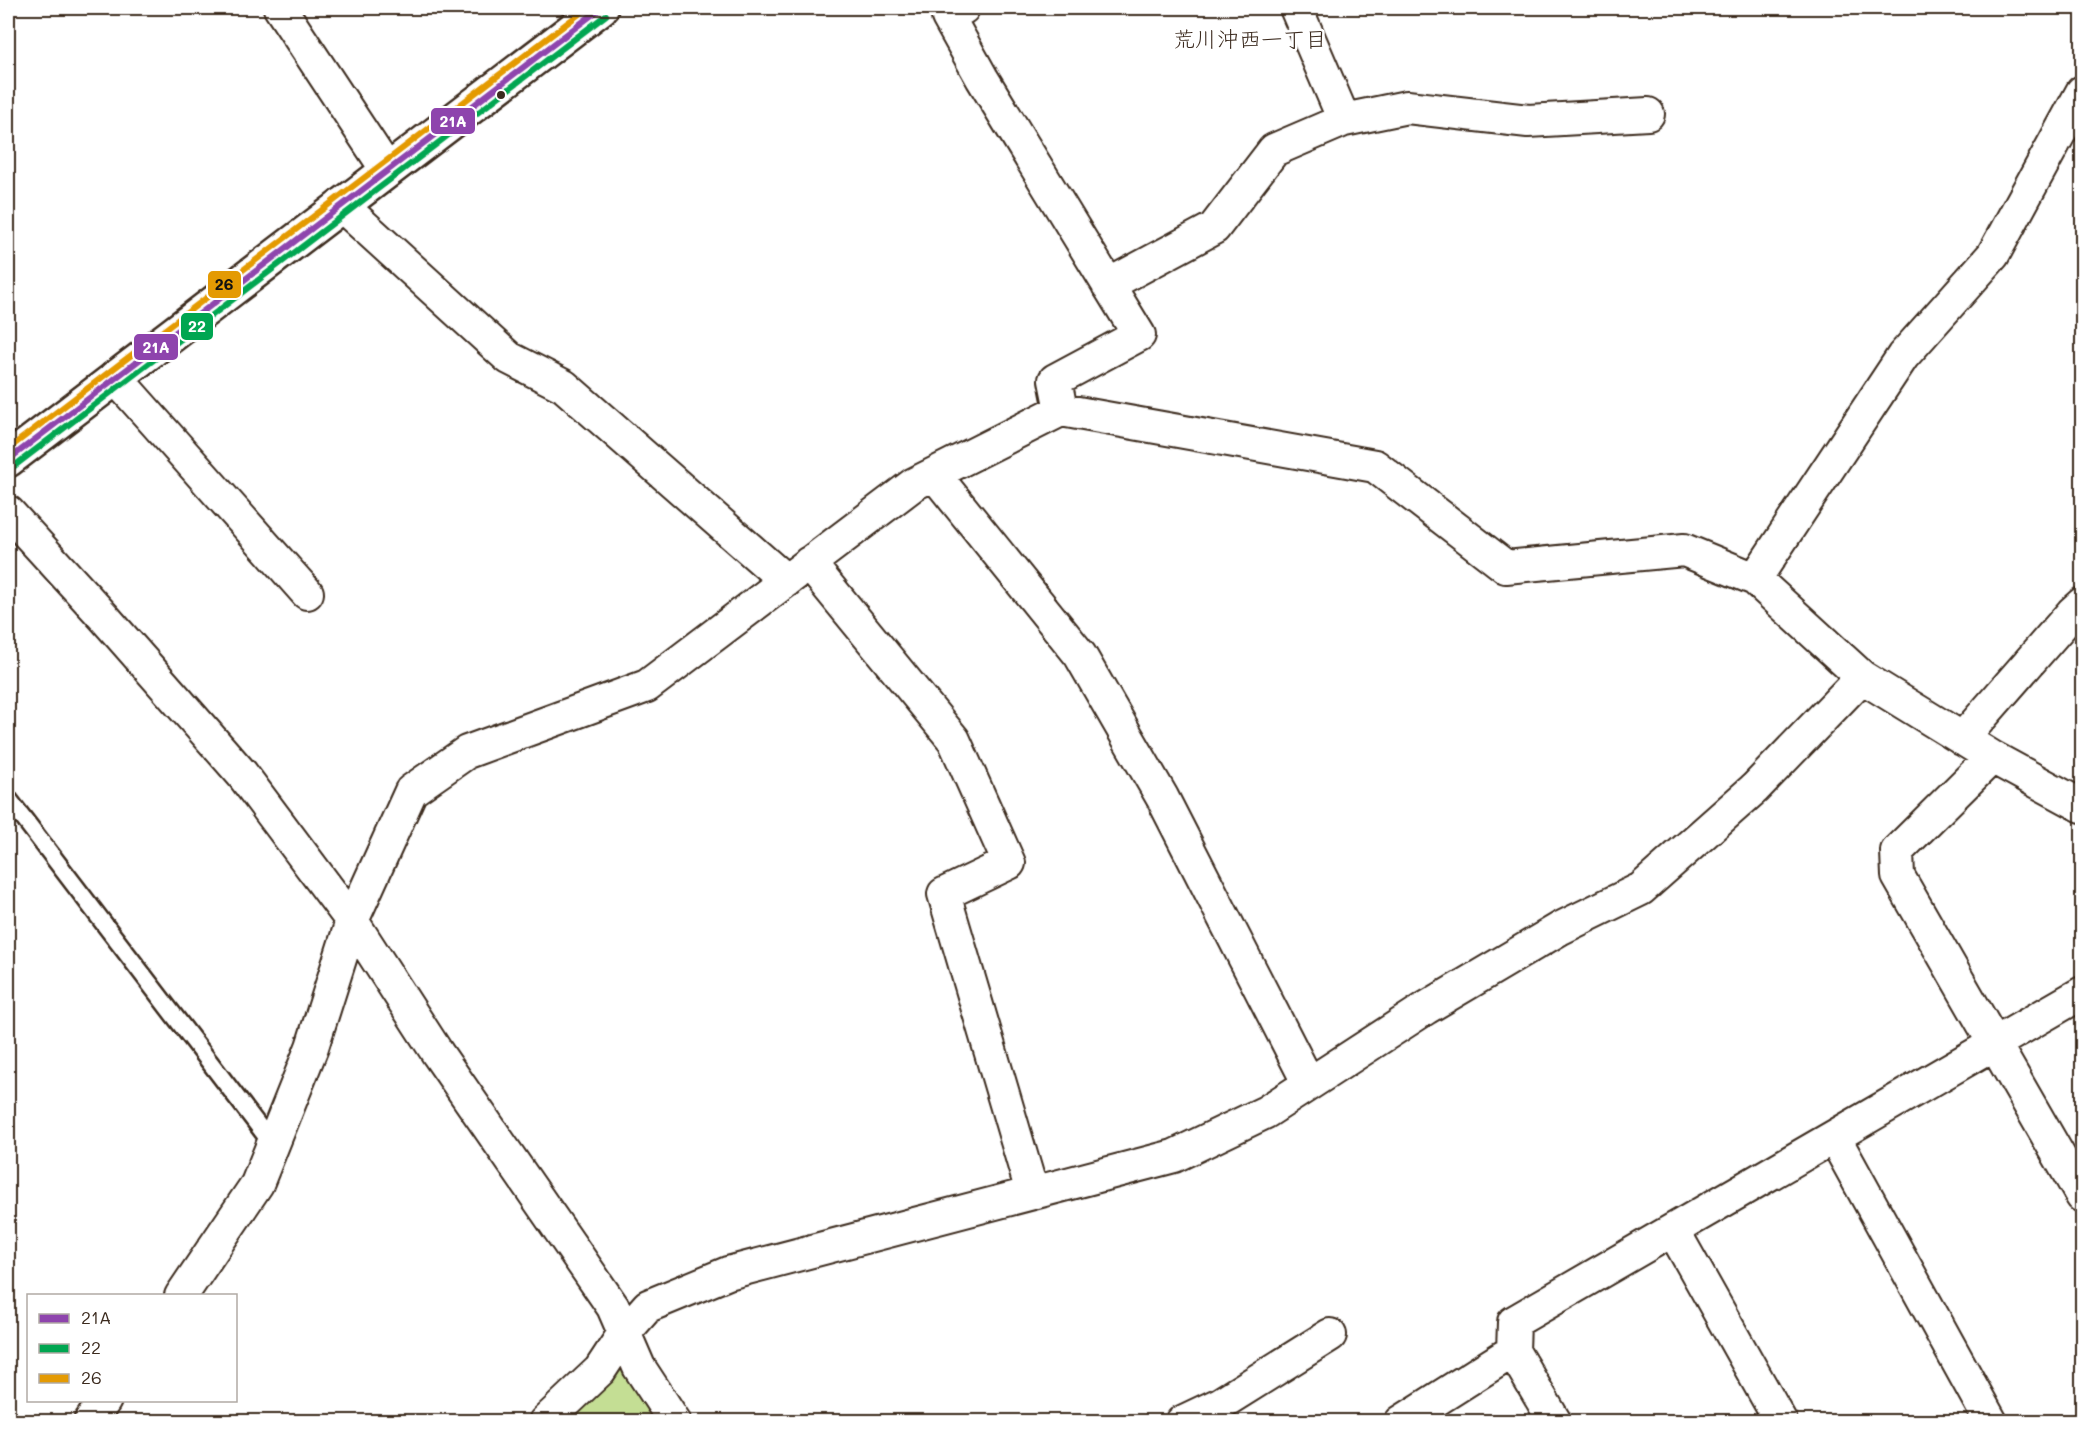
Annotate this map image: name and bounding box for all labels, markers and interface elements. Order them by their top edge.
district label: 荒川沖西一丁目 [1173,24,1327,53]
unlabelled marker [495,89,507,101]
line badge: 21A [430,107,476,135]
text: 21A [439,110,467,131]
line badge: 26 [207,270,242,299]
text: 26 [215,273,234,294]
line badge: 22 [180,312,214,341]
text: 22 [188,315,206,336]
line badge: 21A [133,333,179,361]
text: 21A [142,336,170,357]
legend [27,1294,237,1402]
text: 21A [81,1305,112,1329]
text: 22 [81,1335,101,1359]
text: 26 [81,1365,102,1389]

